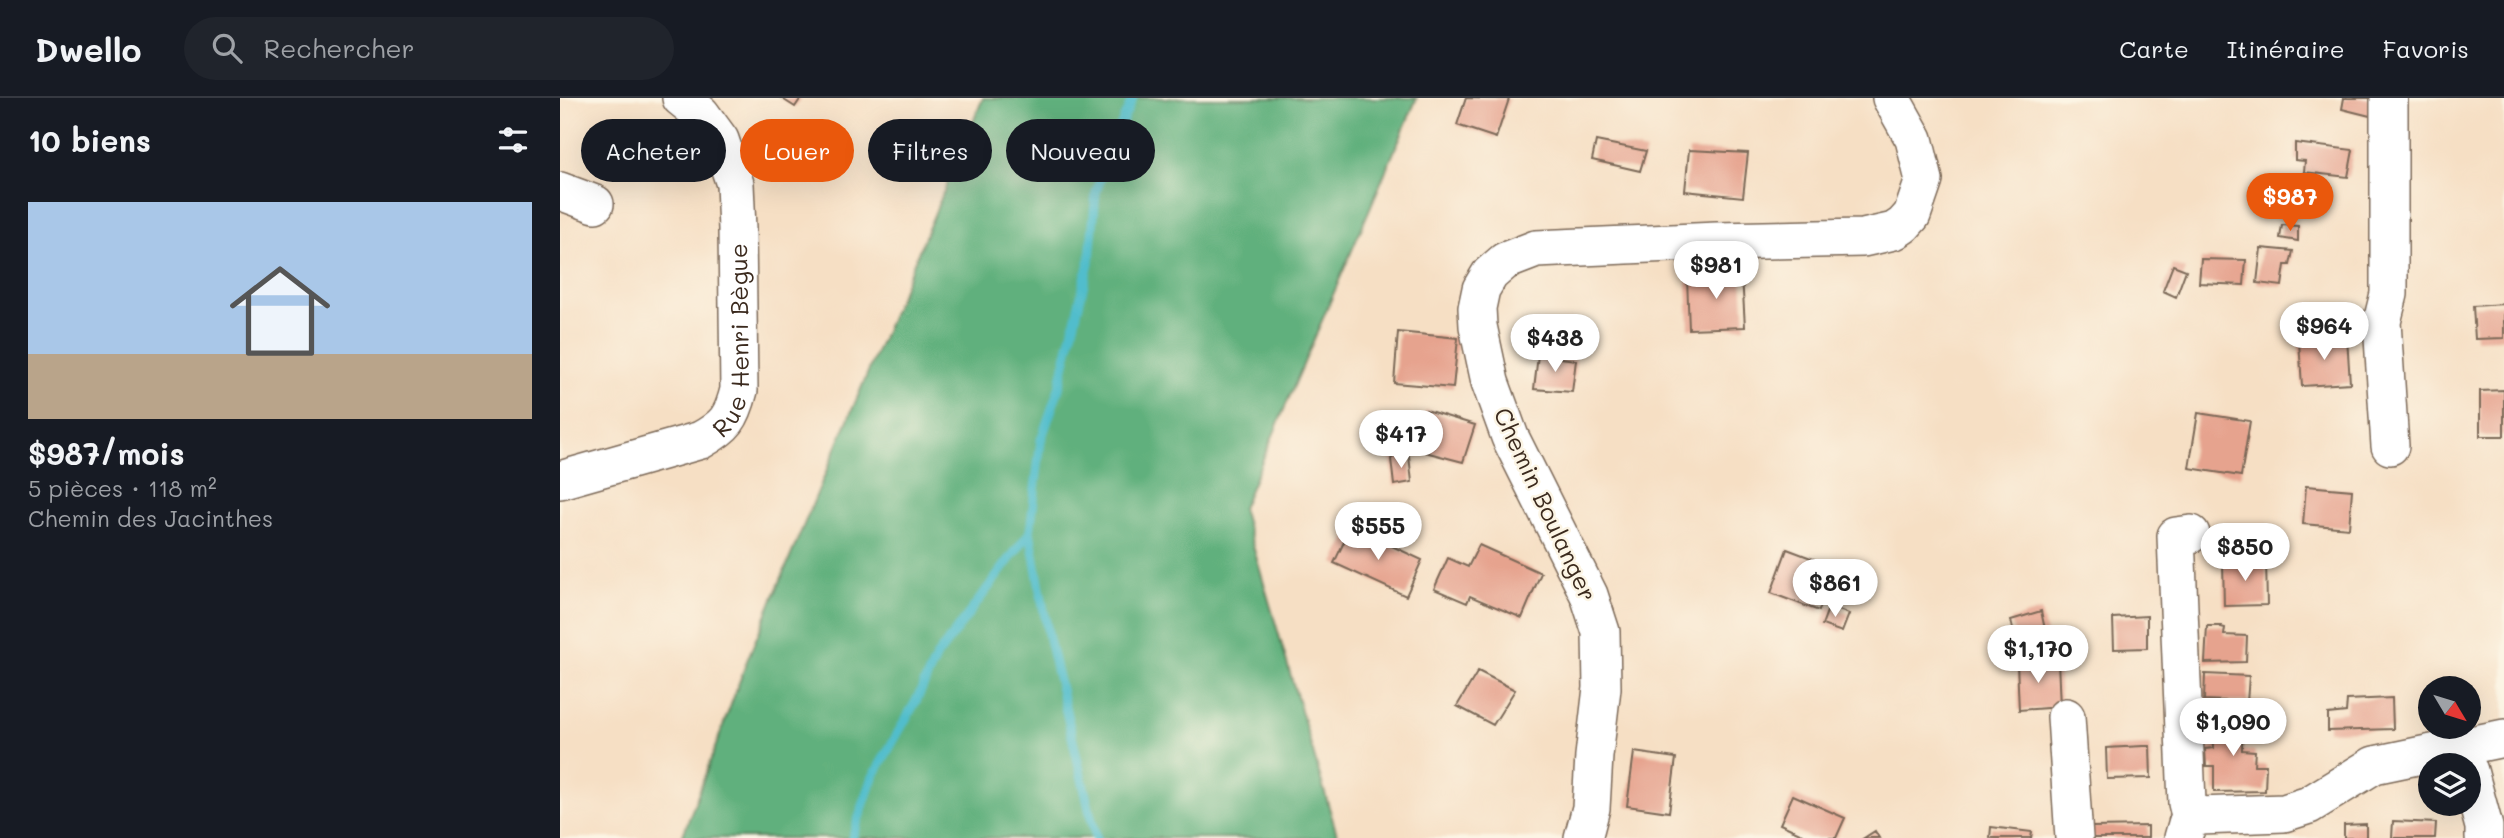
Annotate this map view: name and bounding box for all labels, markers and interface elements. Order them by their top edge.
search box [184,17,674,80]
text: Dwello [35,27,142,70]
icon: search [208,29,246,67]
text: Rechercher [264,31,415,65]
text: Carte [2119,33,2189,64]
text: Itinéraire [2227,33,2345,64]
text: Favoris [2383,33,2469,64]
chip: Acheter [581,119,726,182]
chip: Louer [740,119,854,182]
chip: Filtres [868,119,992,182]
chip: Nouveau [1006,119,1155,182]
text: 10 biens [28,120,151,160]
icon: filters [494,121,532,159]
pin: $987 [2249,174,2331,233]
text: $987 [2262,181,2318,211]
pin: $981 [1675,242,1757,301]
street label: Rue Henri Bègue [705,243,755,443]
icon: home [217,248,343,374]
text: $981 [1690,249,1742,279]
pin: $964 [2283,302,2365,362]
text: $964 [2296,310,2352,340]
pin: $438 [1514,314,1596,374]
text: $438 [1527,322,1583,352]
street label: Chemin Boulanger [1488,402,1604,606]
pin: $417 [1360,410,1442,470]
text: $417 [1375,418,1427,448]
text: $987/mois [28,433,185,473]
text: 5 pièces · 118 m² [28,473,217,503]
text: Chemin des Jacinthes [28,503,273,533]
pin: $555 [1337,503,1419,562]
text: $555 [1351,510,1405,540]
pin: $850 [2204,524,2286,583]
text: $850 [2217,531,2273,561]
pin: $861 [1794,560,1876,619]
text: $861 [1809,567,1861,597]
pin: $1,170 [1981,626,2095,685]
text: $1,170 [2003,633,2073,663]
north arrow [2418,676,2482,738]
map controls [2418,676,2481,816]
pin: $1,090 [2176,698,2290,758]
text: $1,090 [2196,706,2270,736]
button: layers [2418,753,2481,816]

